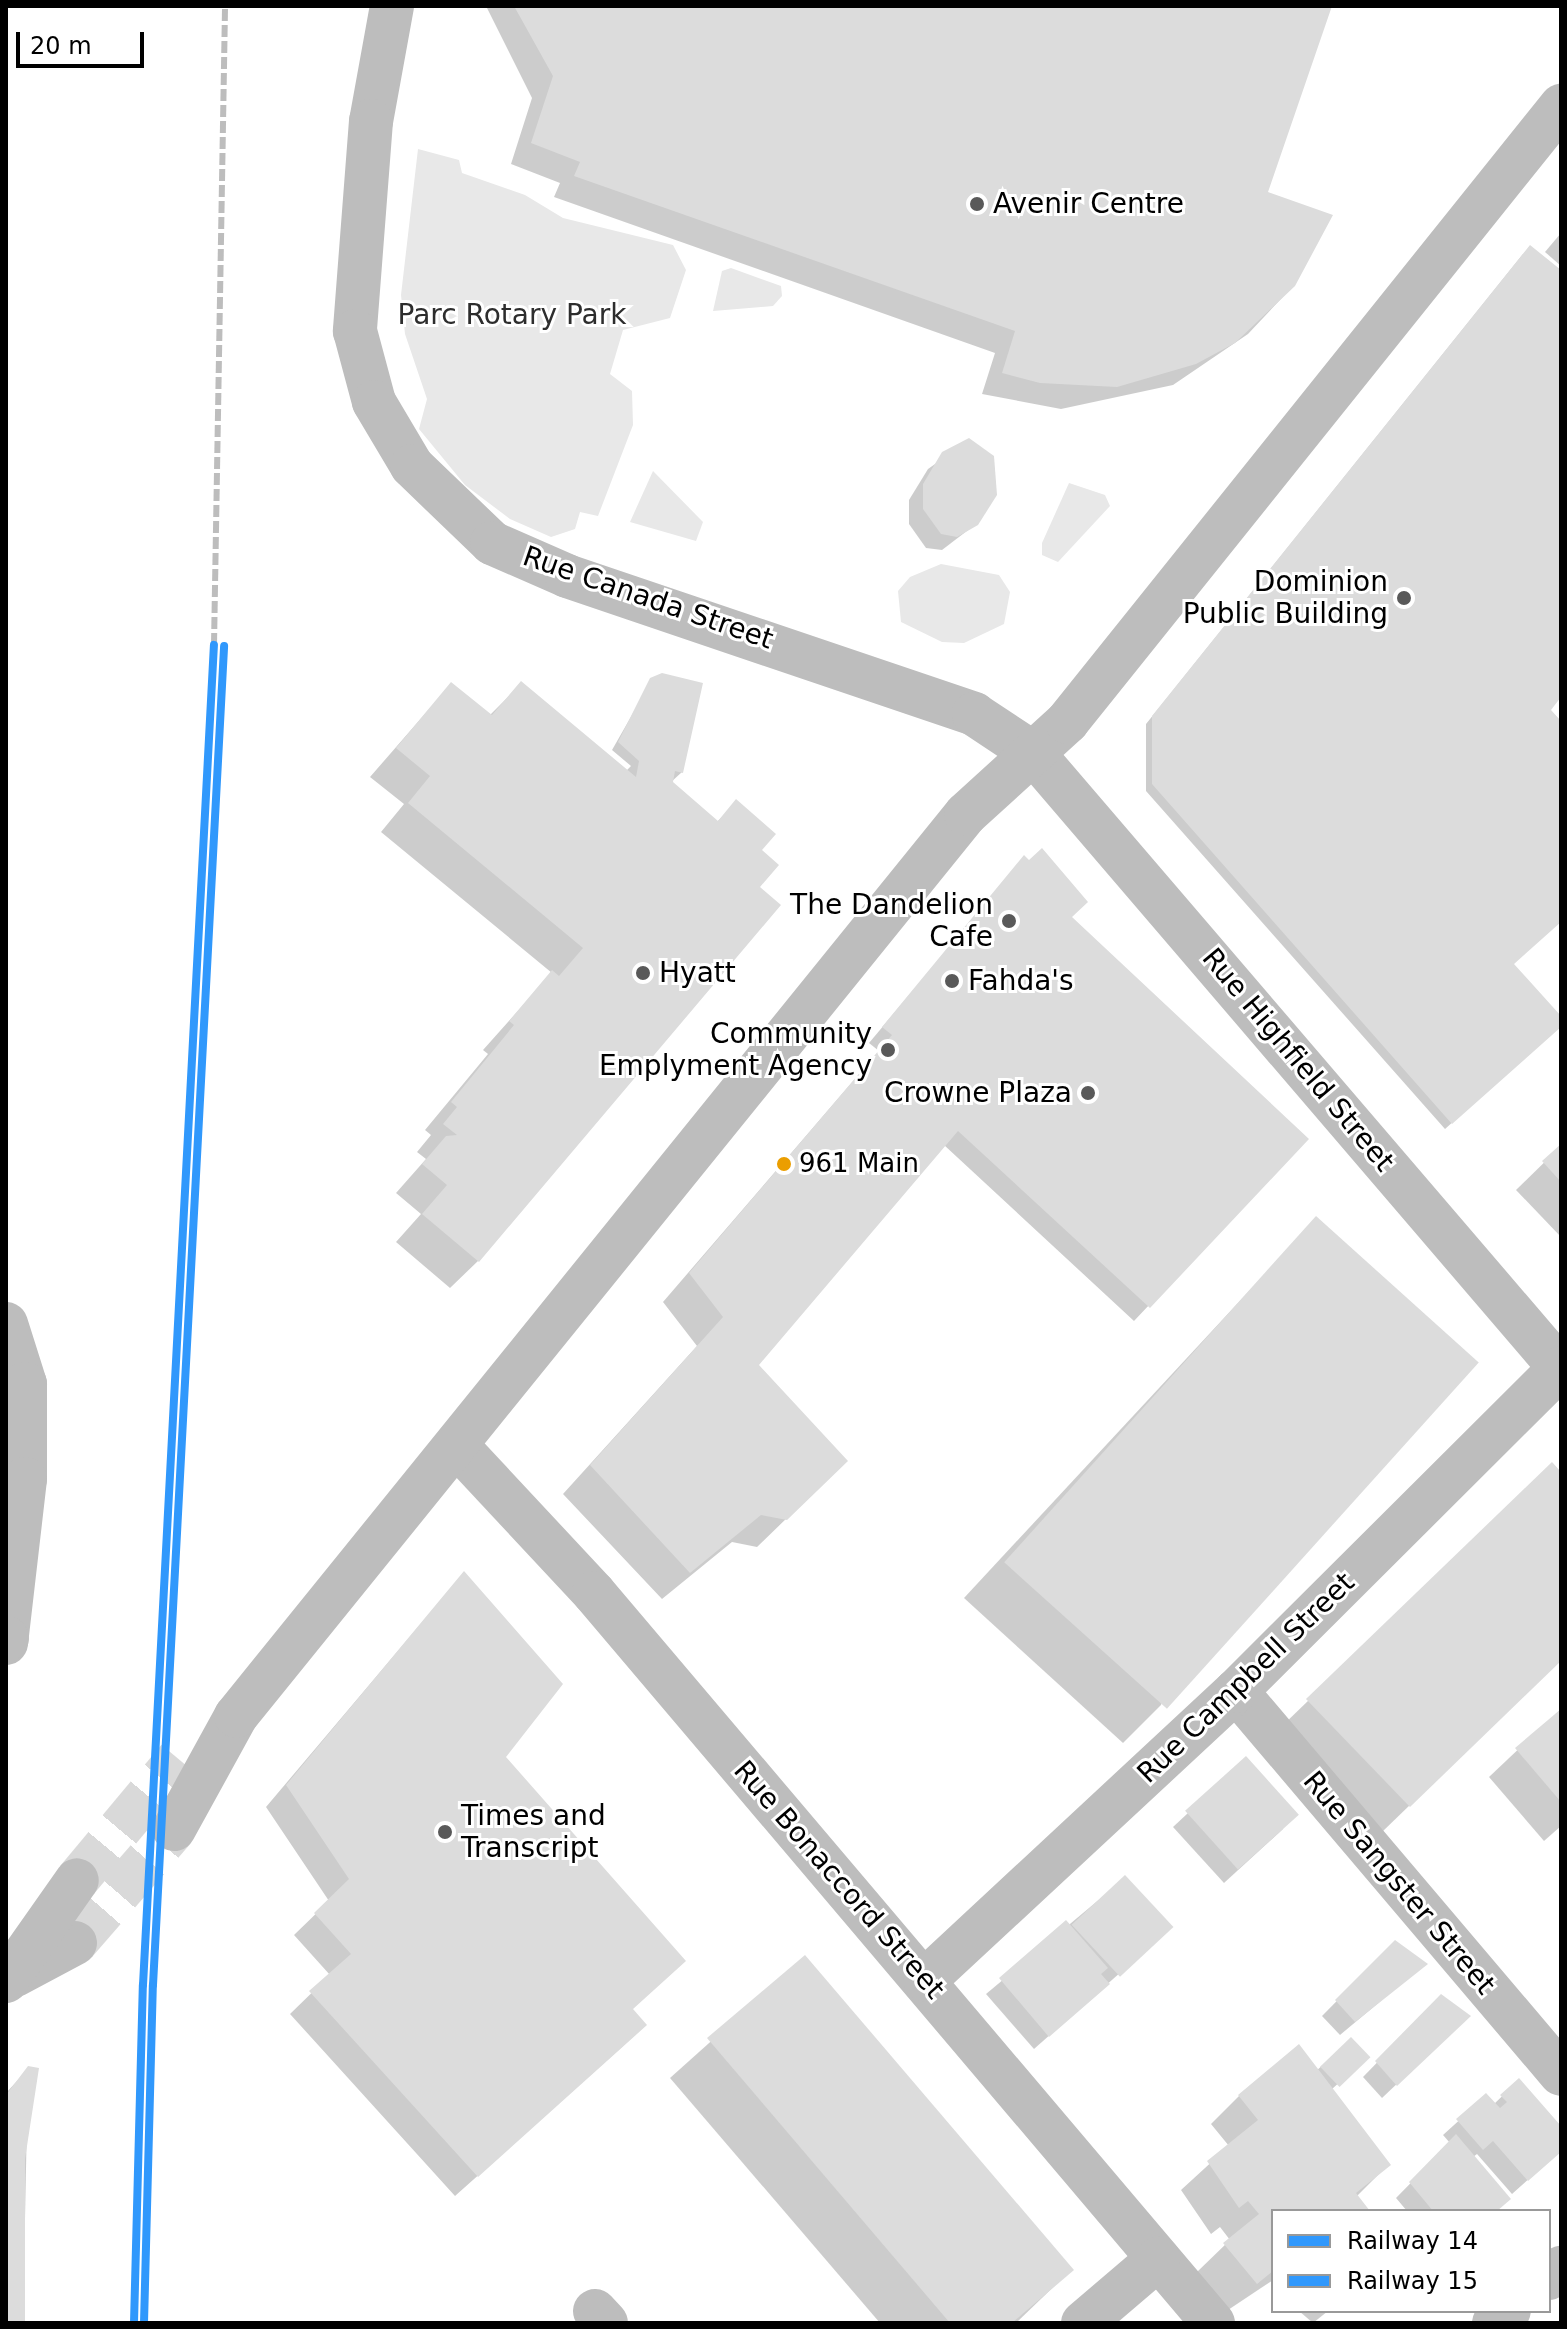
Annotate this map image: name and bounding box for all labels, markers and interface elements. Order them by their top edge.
scale bar [20,16,148,66]
text: 20 m [30,32,92,60]
place label: Avenir Centre [993,187,1184,221]
marker: Avenir Centre [968,195,986,213]
park label: Parc Rotary Park [398,298,626,332]
street label: Rue Canada Street [518,539,778,657]
place label: Dominion Public Building [1183,565,1388,631]
marker: Dominion Public Building [1395,589,1413,607]
place label: The Dandelion Cafe [790,888,993,954]
marker: The Dandelion Cafe [1000,912,1018,930]
street label: Rue Highfield Street [1195,942,1401,1178]
place label: Hyatt [659,956,736,990]
marker: Hyatt [634,964,652,982]
place label: Fahda's [968,964,1074,998]
marker: Fahda's [943,972,961,990]
place label: Community Emplyment Agency [599,1017,872,1083]
marker: Community Emplyment Agency [879,1041,897,1059]
place label: Crowne Plaza [884,1076,1072,1110]
marker: Crowne Plaza [1079,1084,1097,1102]
place label: 961 Main [799,1148,919,1180]
marker: 961 Main [776,1156,792,1172]
street label: Rue Campbell Street [1131,1566,1361,1790]
street label: Rue Bonaccord Street [727,1754,951,2006]
street label: Rue Sangster Street [1296,1765,1502,2001]
place label: Times and Transcript [461,1799,606,1865]
marker: Times and Transcript [436,1823,454,1841]
legend [1271,2209,1551,2313]
text: Railway 14 [1347,2227,1478,2255]
text: Railway 15 [1347,2267,1478,2295]

